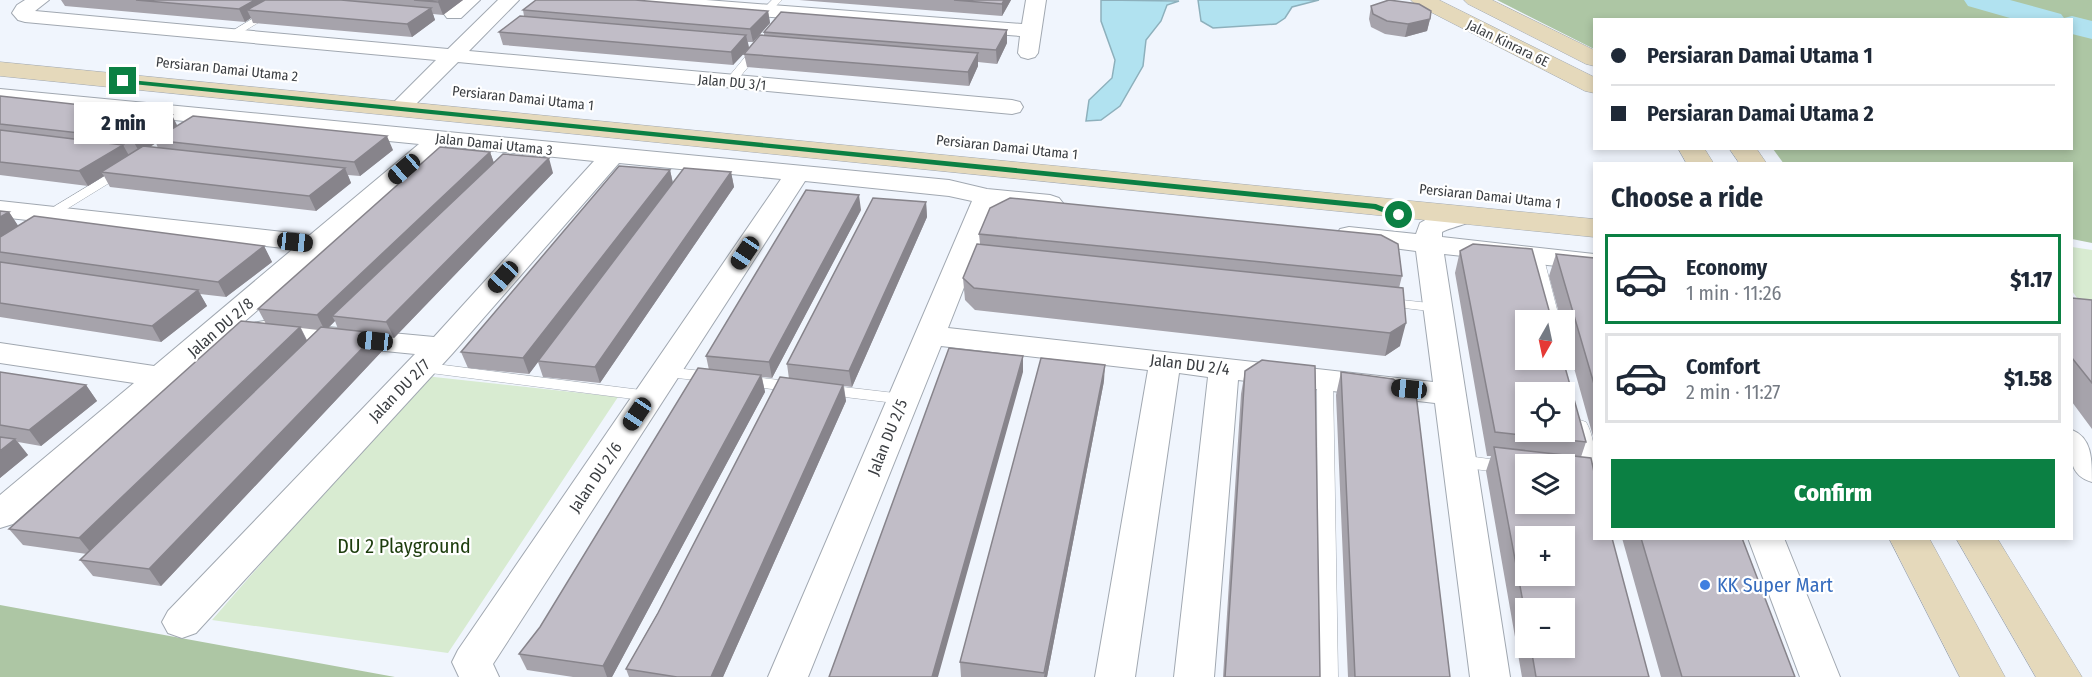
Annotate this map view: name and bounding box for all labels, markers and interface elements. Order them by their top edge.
street label: Jalan Kinrara 6E [1464,16,1552,71]
text: Persiaran Damai Utama 1 [1647,42,1873,69]
street label: Persiaran Damai Utama 2 [155,54,299,85]
route end [109,67,136,94]
street label: Jalan DU 3/1 [697,71,767,94]
street label: Persiaran Damai Utama 1 [451,83,595,114]
text: Persiaran Damai Utama 2 [1647,100,1874,127]
callout: 2 min [74,102,172,144]
text: 2 min [101,111,146,135]
street label: Jalan Damai Utama 3 [434,130,553,159]
street label: Persiaran Damai Utama 1 [935,132,1079,163]
car [385,150,423,188]
street label: Persiaran Damai Utama 1 [1418,181,1562,212]
text: Choose a ride [1611,182,1763,214]
route start [1385,201,1412,228]
car [276,231,314,253]
car [727,233,763,273]
icon: car [1614,252,1668,306]
text: Economy [1686,254,1767,281]
car [484,258,522,296]
text: $1.17 [2010,266,2052,293]
text: 1 min · 11:26 [1686,281,1781,305]
street label: Jalan DU 2/8 [184,294,257,361]
north arrow [1515,310,1575,370]
map controls [1515,310,1575,658]
car [356,330,394,352]
street label: Jalan DU 2/4 [1149,350,1231,379]
icon: car [1614,351,1668,405]
text: Comfort [1686,353,1760,380]
street label: Jalan DU 2/7 [365,355,434,426]
text: $1.58 [2004,365,2052,392]
car [1390,378,1428,400]
text: 2 min · 11:27 [1686,380,1780,404]
button: locate [1515,382,1575,442]
car [619,394,655,434]
street label: Jalan DU 2/5 [864,396,911,478]
street label: Jalan DU 2/6 [565,438,626,516]
button: layers [1515,454,1575,514]
button: Confirm [1611,459,2055,528]
button: + [1515,526,1575,586]
park label: DU 2 Playground [337,534,471,558]
place label: KK Super Mart [1717,573,1833,597]
marker: KK Super Mart [1698,578,1712,592]
button: − [1515,598,1575,658]

